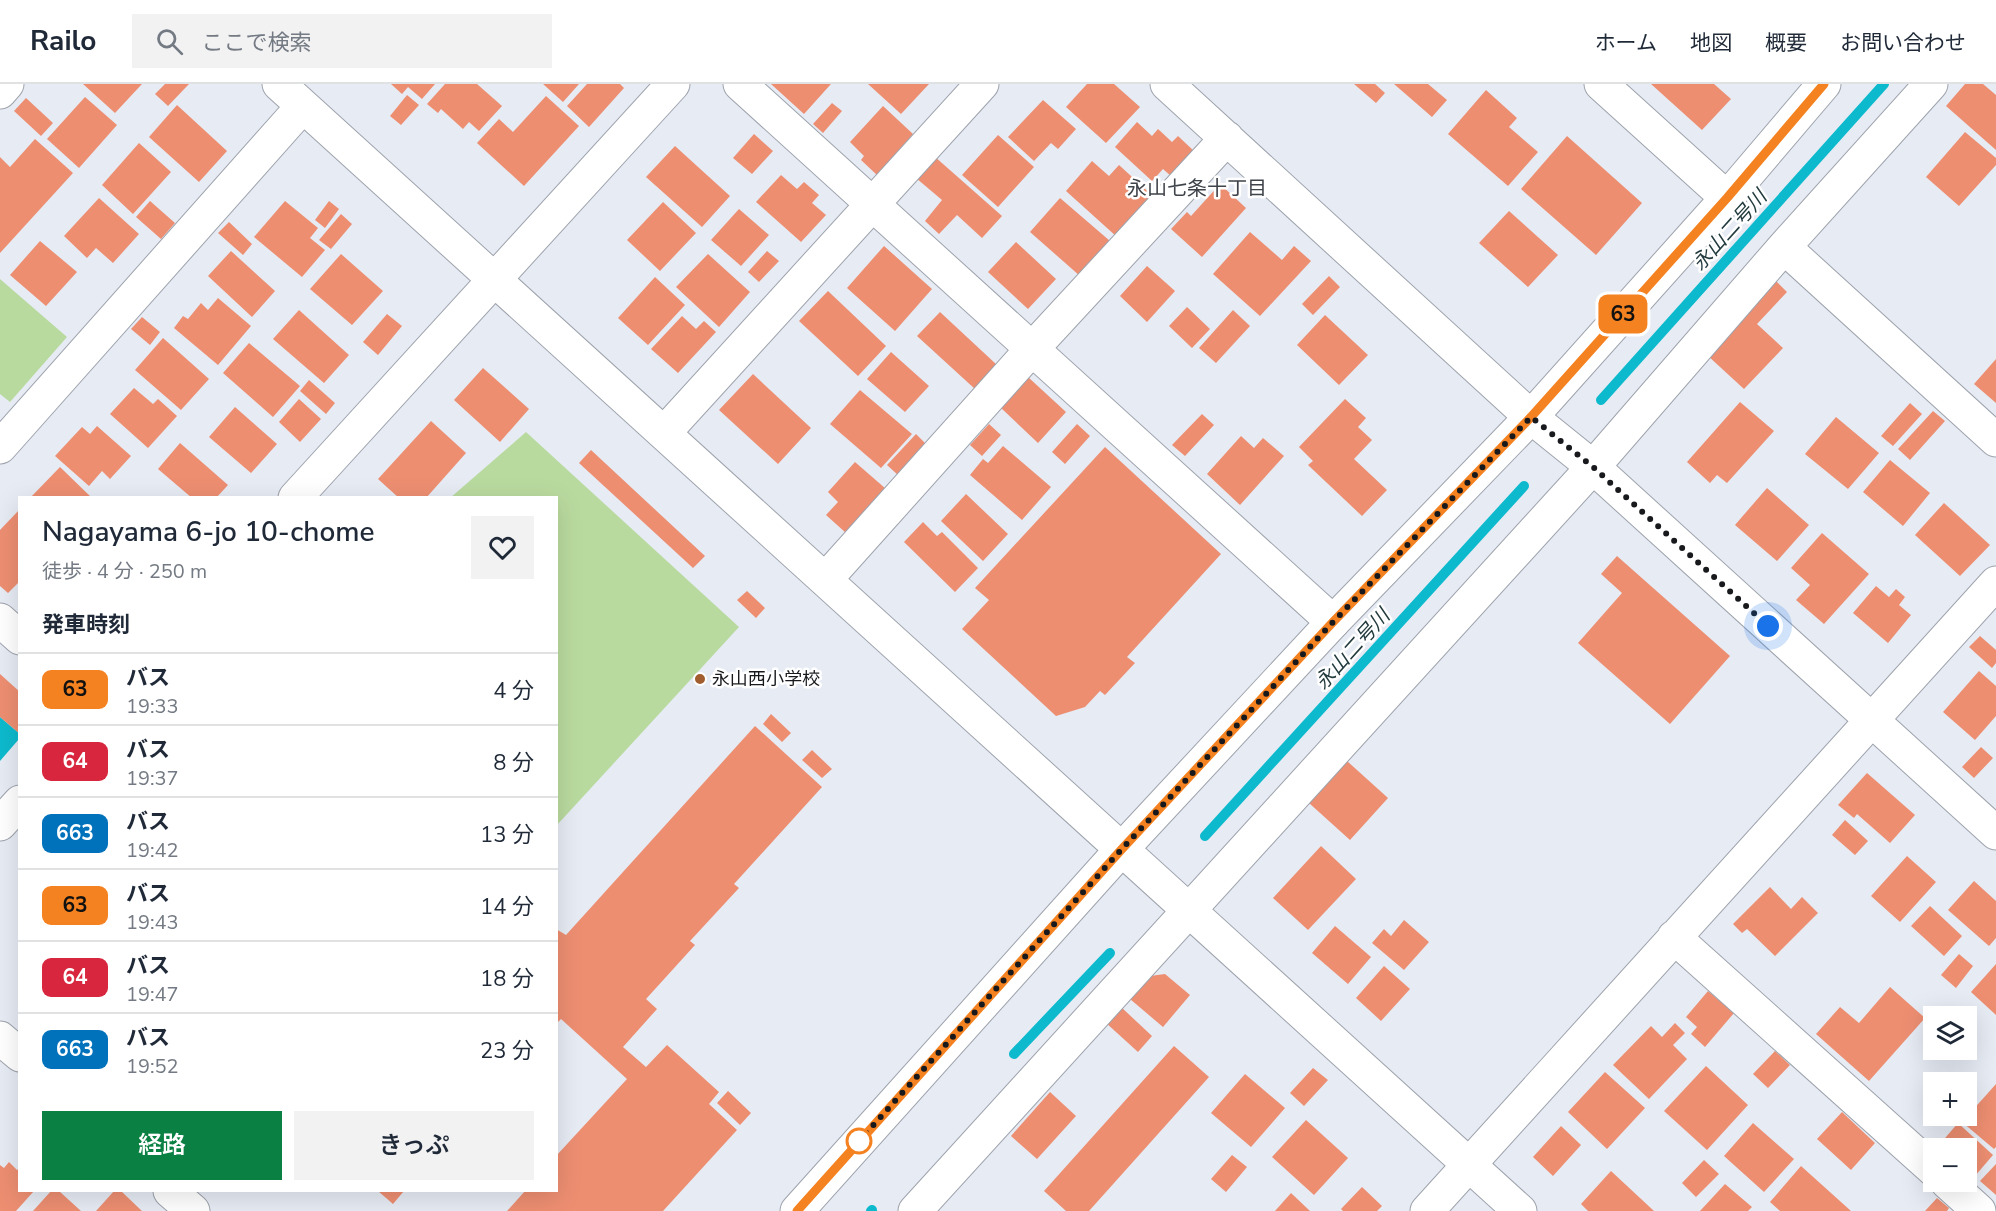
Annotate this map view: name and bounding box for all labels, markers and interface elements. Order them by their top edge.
search box [132,14,552,68]
text: Railo [30,22,96,60]
icon: search [153,25,186,58]
text: ここで検索 [201,28,311,58]
text: ホーム [1595,29,1657,57]
text: 地図 [1690,29,1732,57]
text: 概要 [1765,29,1807,57]
text: お問い合わせ [1840,29,1966,57]
district label: 永山七条十丁目 [1127,175,1267,202]
water label: 永山二号川 [1686,183,1774,277]
line badge: 63 [1596,294,1650,334]
text: 63 [1610,300,1636,328]
text: Nagayama 6-jo 10-chome [42,513,375,551]
button: heart [471,516,534,579]
text: 徒歩 · 4 分 · 250 m [42,558,207,585]
water label: 永山二号川 [1309,602,1397,696]
text: 発車時刻 [42,610,130,640]
your location [1753,611,1783,641]
text: バス [126,663,170,693]
place label: 永山西小学校 [712,667,820,691]
marker: 永山西小学校 [693,672,707,686]
text: 63 [62,675,88,703]
text: 4 分 [493,676,534,706]
text: 19:33 [126,693,179,720]
text: バス [126,735,170,765]
text: 64 [62,747,88,775]
text: 8 分 [493,748,534,778]
text: 19:37 [126,765,179,792]
text: バス [126,807,170,837]
text: 663 [56,819,94,847]
text: 13 分 [480,820,534,850]
text: 19:42 [126,837,179,864]
text: バス [126,879,170,909]
text: 63 [62,891,88,919]
text: 14 分 [480,892,534,922]
text: 19:43 [126,909,179,936]
text: バス [126,951,170,981]
text: 64 [62,963,88,991]
text: 18 分 [480,964,534,994]
text: 19:47 [126,981,179,1008]
map controls [1923,1006,1977,1192]
button: layers [1923,1006,1977,1060]
text: バス [126,1023,170,1053]
text: 663 [56,1035,94,1063]
text: 23 分 [480,1036,534,1066]
text: 19:52 [126,1053,179,1080]
button: + [1923,1072,1977,1126]
button: 経路 [42,1111,282,1180]
button: きっぷ [294,1111,534,1180]
unlabelled marker [846,1128,872,1154]
button: − [1923,1138,1977,1192]

